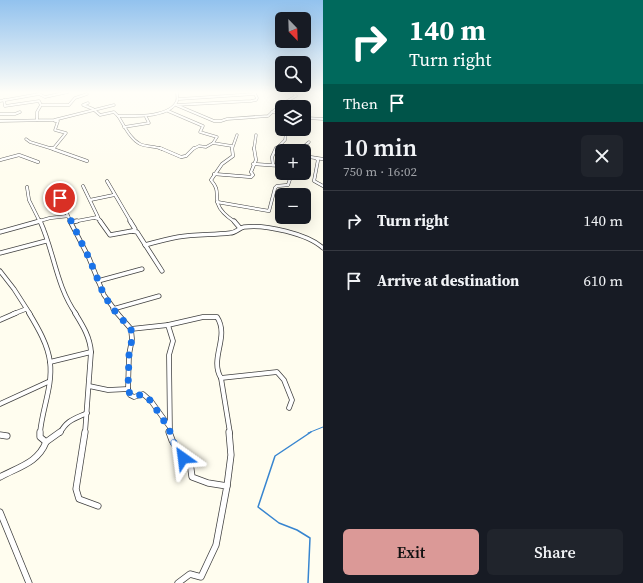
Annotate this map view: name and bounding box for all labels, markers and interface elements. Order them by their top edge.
text: 140 m [409,11,486,49]
north arrow [275,12,311,48]
map controls [275,12,311,224]
icon: right [343,16,395,68]
text: Turn right [409,47,491,72]
button: search [275,56,311,92]
icon: arrive [386,92,408,114]
text: Then [343,93,378,114]
button: layers [275,100,311,136]
text: 10 min [343,131,417,164]
button: close [581,135,623,177]
button: + [275,144,311,180]
text: 750 m · 16:02 [343,163,417,180]
pin [43,181,77,215]
icon: arrive [49,187,71,209]
button: − [275,188,311,224]
icon: right [343,210,365,232]
text: Turn right [377,210,449,231]
text: 140 m [583,210,623,231]
icon: arrive [343,270,365,292]
text: Arrive at destination [377,270,519,291]
text: 610 m [583,270,623,291]
position arrow [162,437,204,479]
button: Exit [343,529,479,575]
button: Share [487,529,623,575]

